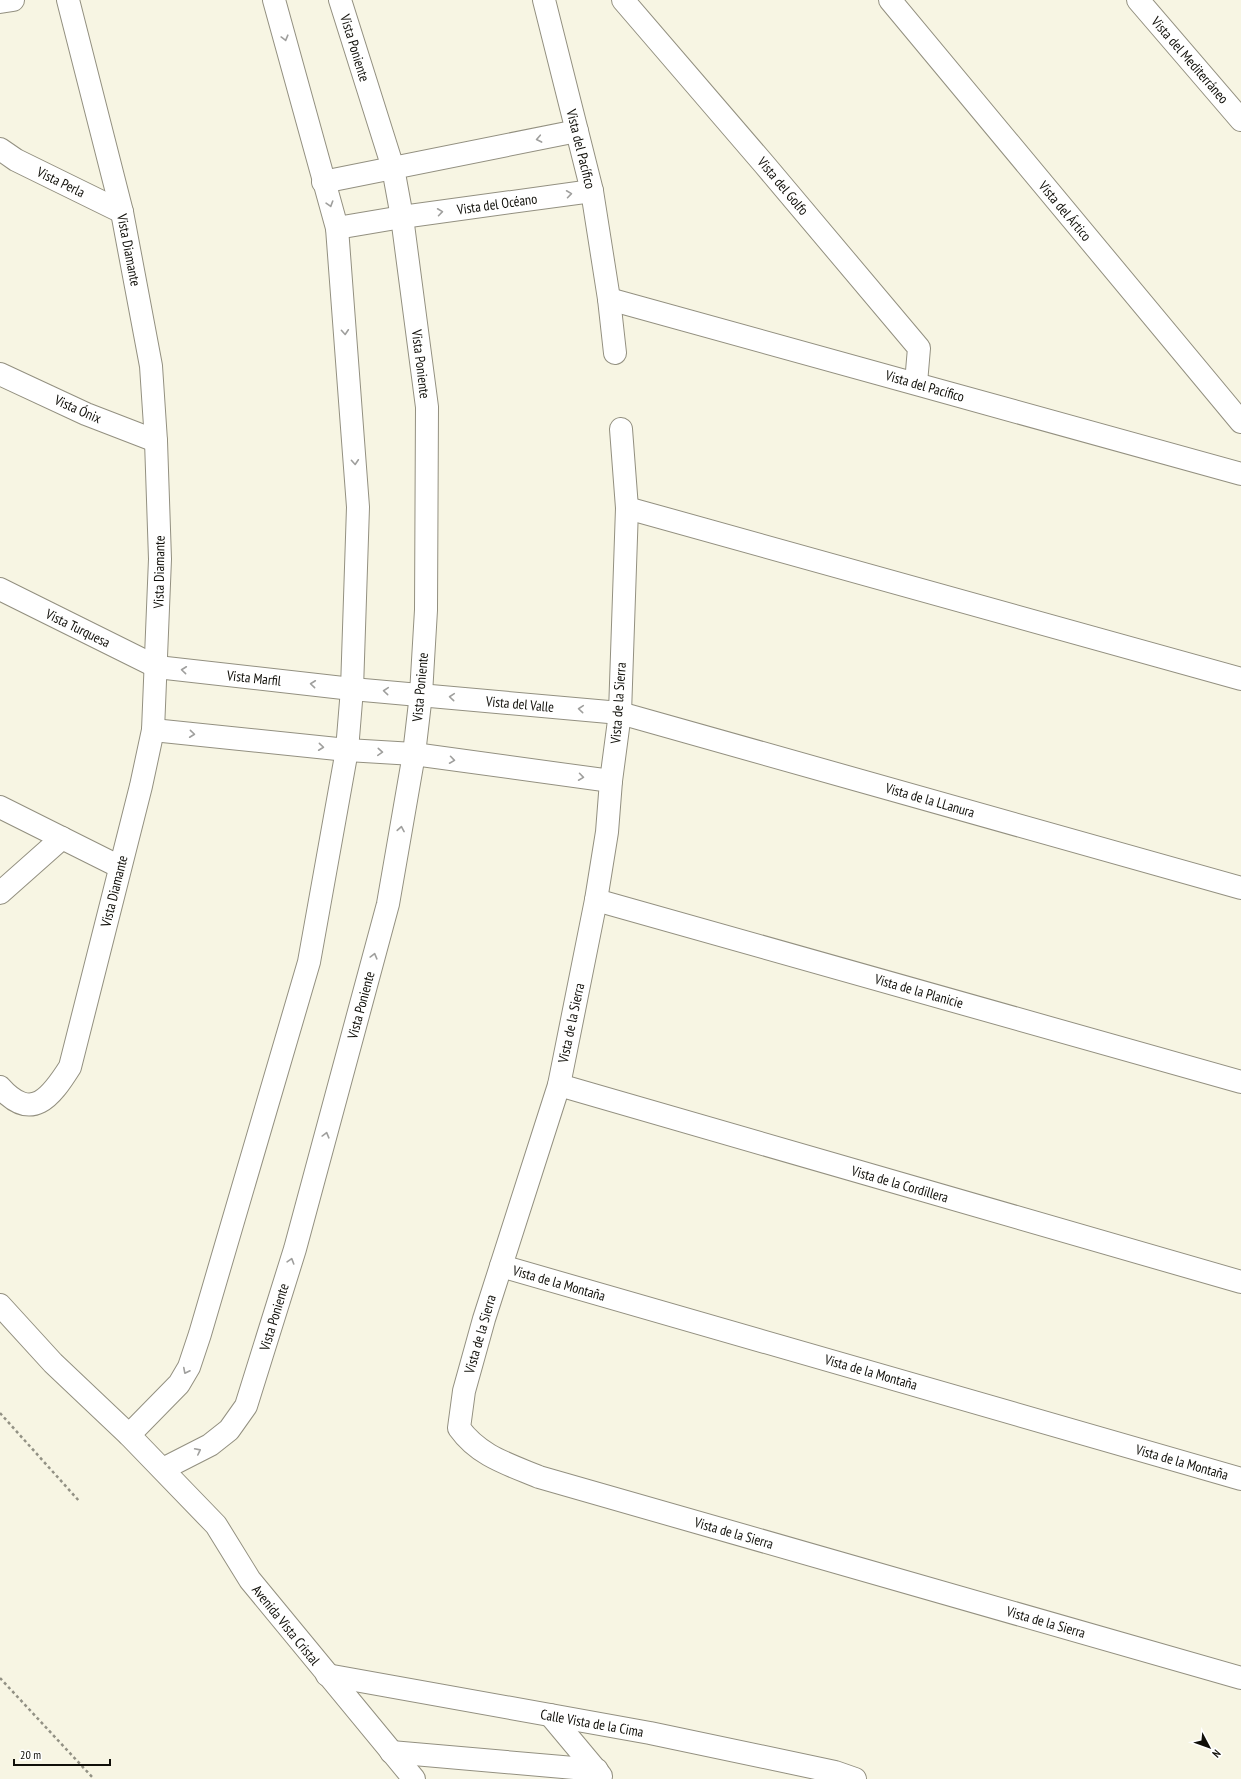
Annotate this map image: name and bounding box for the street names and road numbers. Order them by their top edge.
street label: Vista Poniente [336,11,374,84]
street label: Vista del Mediterráneo [1147,12,1233,107]
street label: Vista del Pacífico [562,106,600,191]
street label: Vista del Golfo [753,152,813,219]
street label: Vista Perla [33,162,88,201]
street label: Vista del Ártico [1034,177,1095,245]
street label: Vista del Océano [455,189,538,219]
street label: Vista Diamante [113,211,145,288]
street label: Vista Poniente [408,328,434,400]
street label: Vista del Pacífico [883,366,967,406]
street label: Vista Ónix [51,390,104,427]
street label: Vista Diamante [149,535,169,610]
street label: Vista Turquesa [42,604,113,651]
street label: Vista Poniente [408,652,432,723]
street label: Vista de la Sierra [606,662,630,745]
street label: Vista Marfil [225,666,283,690]
street label: Vista del Valle [484,692,555,716]
street label: Vista de la LLanura [882,778,977,821]
street label: Vista Diamante [96,853,132,930]
street label: Vista Poniente [343,969,379,1042]
street label: Vista de la Planicie [872,969,966,1012]
street label: Vista de la Sierra [554,981,588,1066]
street label: Vista de la Cordillera [848,1161,951,1206]
street label: Vista de la Montaña [510,1261,607,1305]
street label: Vista Poniente [255,1281,293,1354]
street label: Vista de la Sierra [460,1292,500,1377]
street label: Vista de la Montaña [822,1350,919,1394]
street label: Vista de la Montaña [1133,1440,1230,1484]
street label: Vista de la Sierra [691,1513,776,1553]
street label: Avenida Vista Cristal [248,1581,324,1669]
street label: Vista de la Sierra [1003,1602,1088,1642]
street label: Calle Vista de la Cima [539,1705,645,1741]

